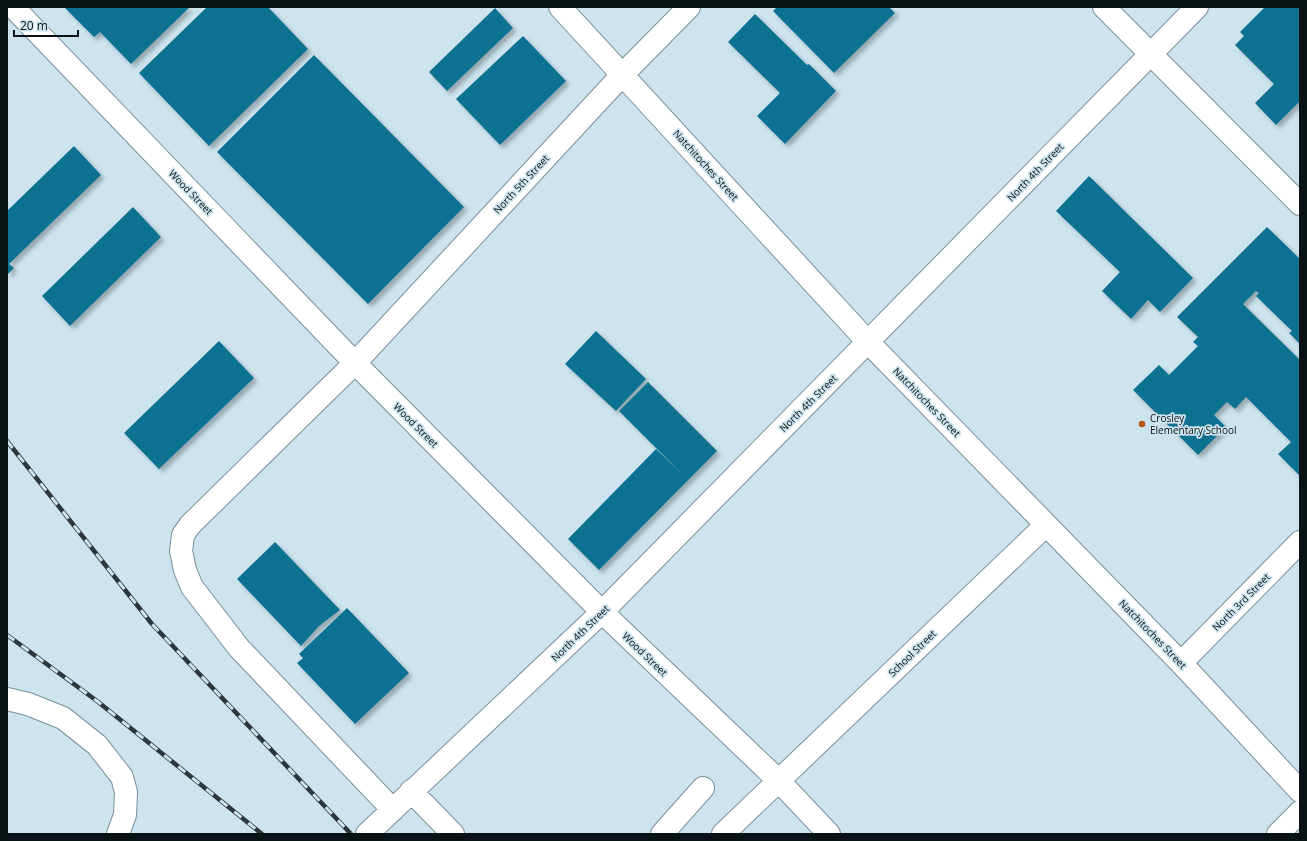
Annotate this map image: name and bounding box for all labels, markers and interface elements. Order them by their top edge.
scale bar [14,12,78,38]
text: 20 m [20,17,48,34]
street label: Natchitoches Street [670,126,742,204]
street label: North 4th Street [1004,140,1067,204]
street label: North 5th Street [490,151,552,217]
street label: Wood Street [166,166,216,218]
street label: Natchitoches Street [890,364,964,440]
street label: North 4th Street [776,371,840,435]
street label: Wood Street [391,400,442,451]
place label: Crosley Elementary School [1150,411,1236,437]
marker: Crosley Elementary School [1137,419,1147,429]
street label: North 3rd Street [1209,570,1273,634]
street label: Natchitoches Street [1116,596,1190,672]
street label: North 4th Street [548,601,612,664]
street label: School Street [885,626,939,679]
street label: Wood Street [619,629,671,679]

